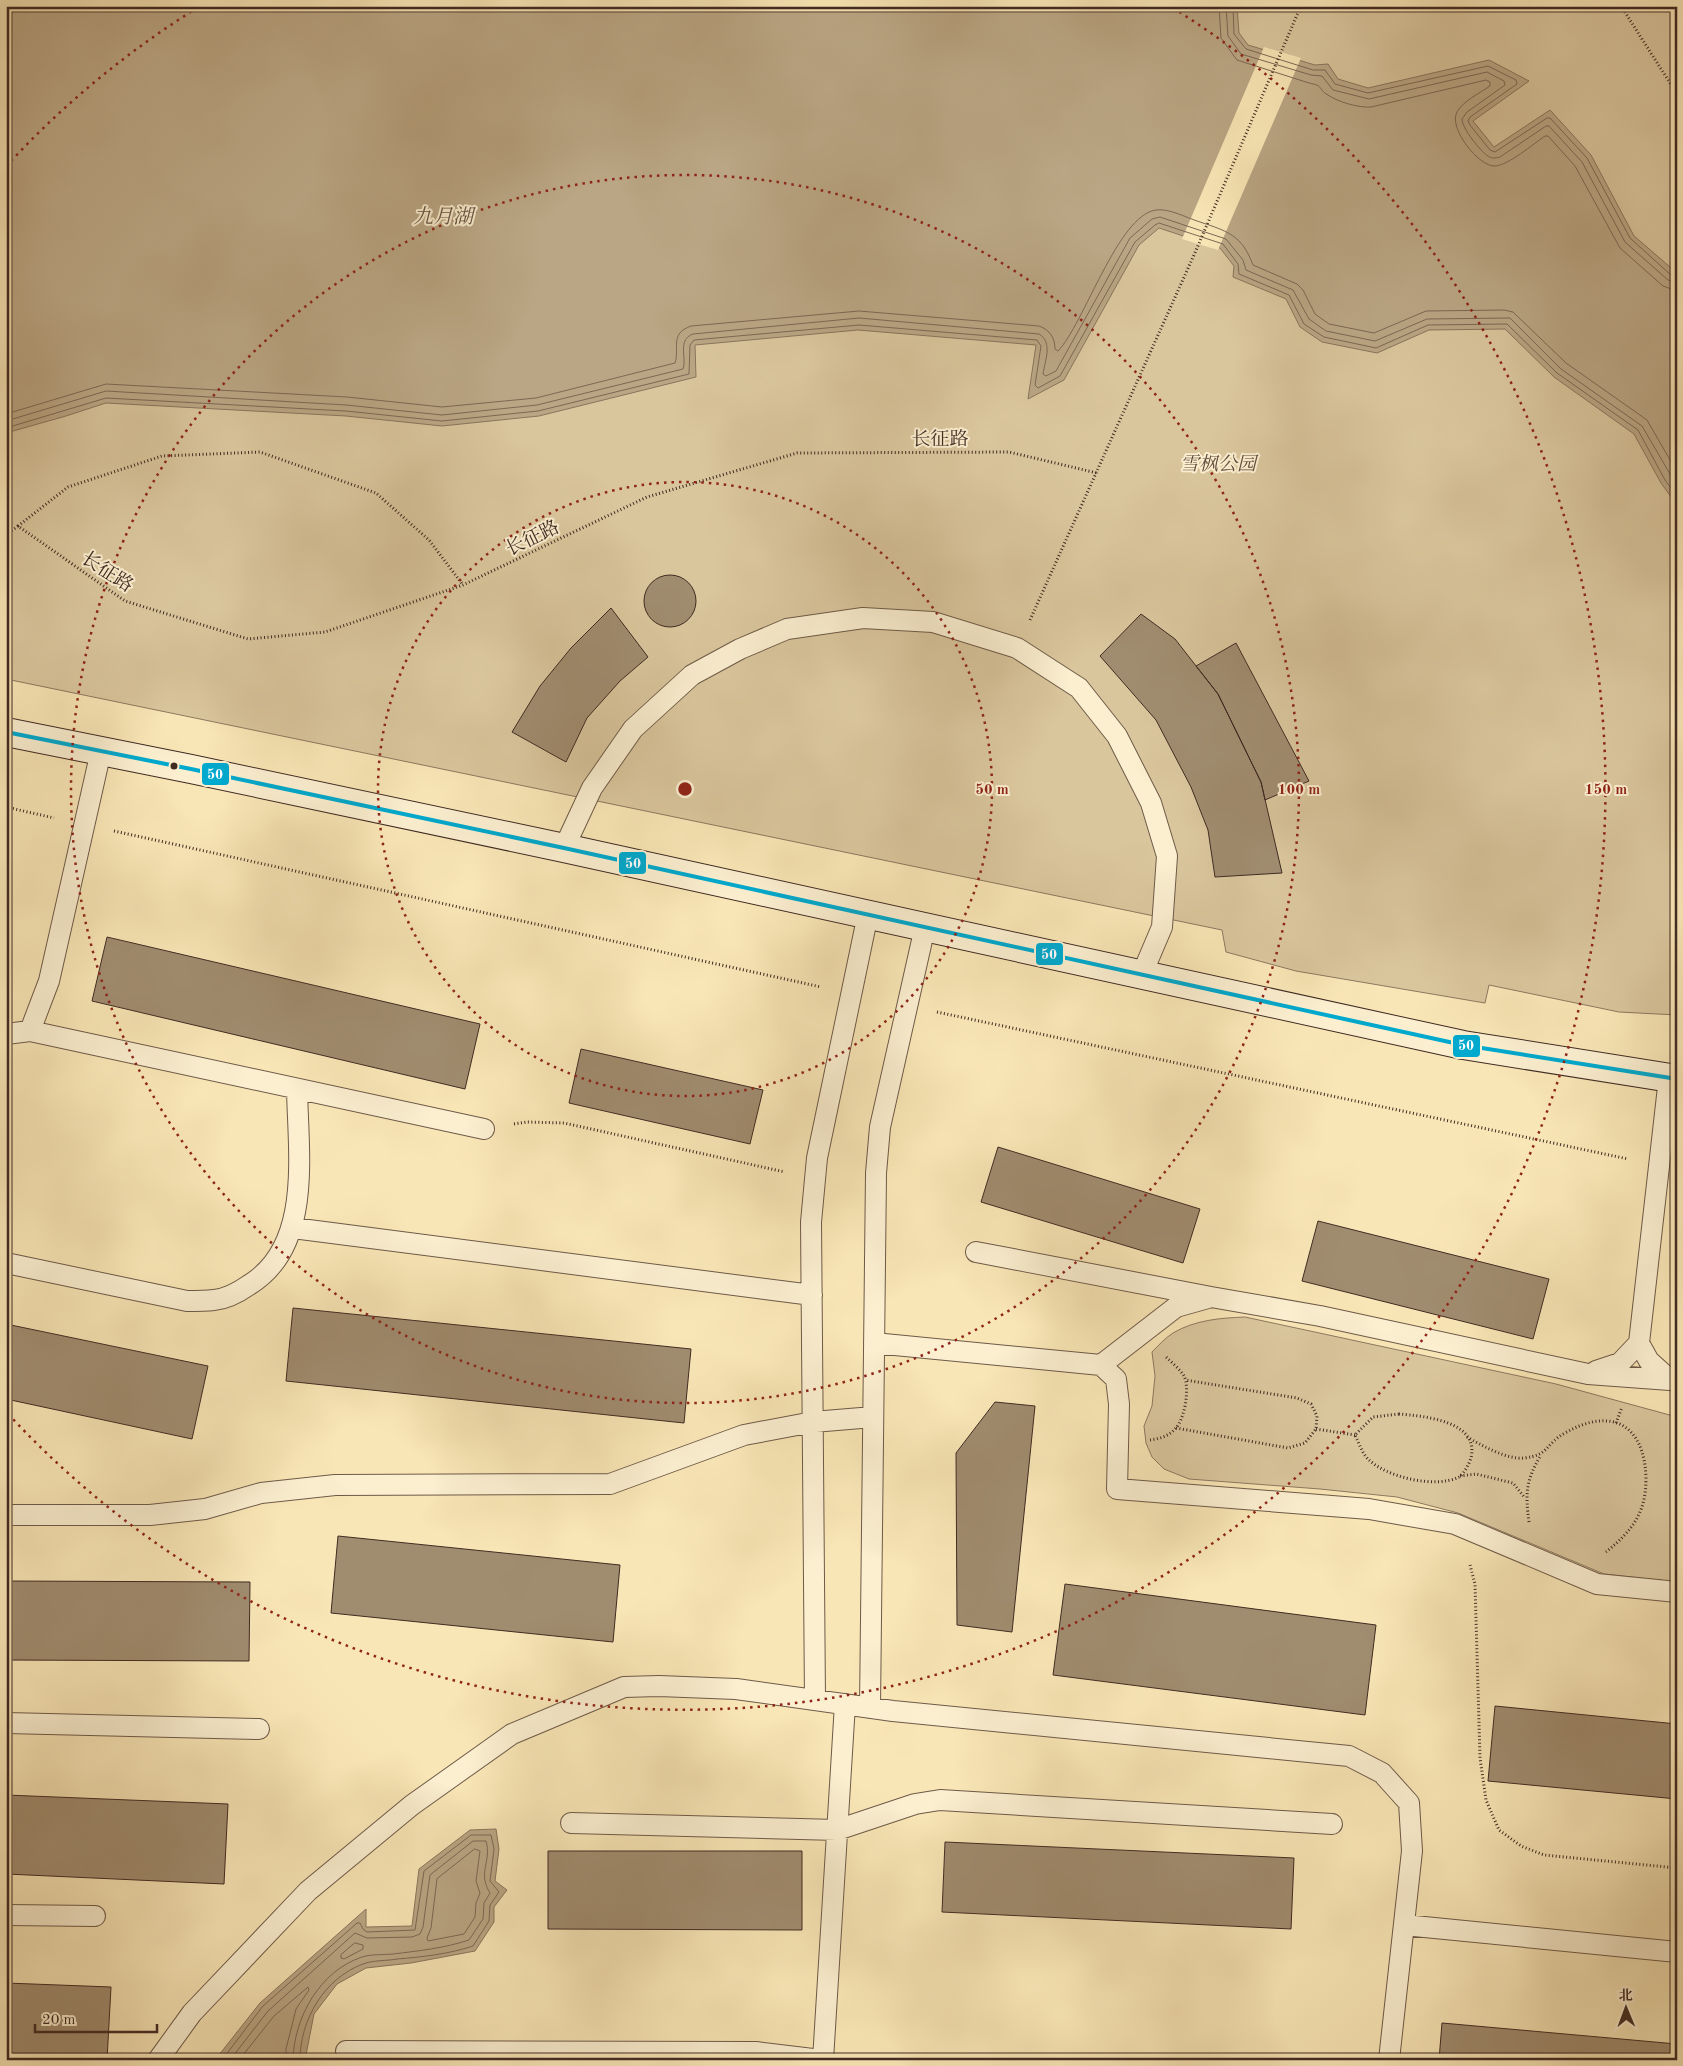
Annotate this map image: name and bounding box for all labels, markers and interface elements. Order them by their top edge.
water label: 九月湖 [413,206,476,228]
street label: 长征路 [911,429,969,450]
park label: 雪枫公园 [1180,454,1259,475]
street label: 长征路 [502,516,563,560]
street label: 长征路 [78,548,137,597]
unlabelled marker [169,761,179,771]
line badge: 50 [201,762,230,786]
text: 50 [207,768,223,782]
centre of rings [676,780,694,798]
text: 50 m [975,783,1009,798]
text: 100 m [1278,783,1320,798]
text: 150 m [1585,783,1627,798]
line badge: 50 [618,851,647,875]
text: 50 [625,857,641,871]
line badge: 50 [1035,942,1064,966]
text: 50 [1041,948,1057,962]
line badge: 50 [1452,1034,1481,1058]
text: 50 [1458,1039,1474,1053]
north arrow [1600,1984,1650,2034]
text: 北 [1619,1988,1633,2003]
scale bar [35,2001,158,2033]
text: 20 m [42,2013,76,2028]

